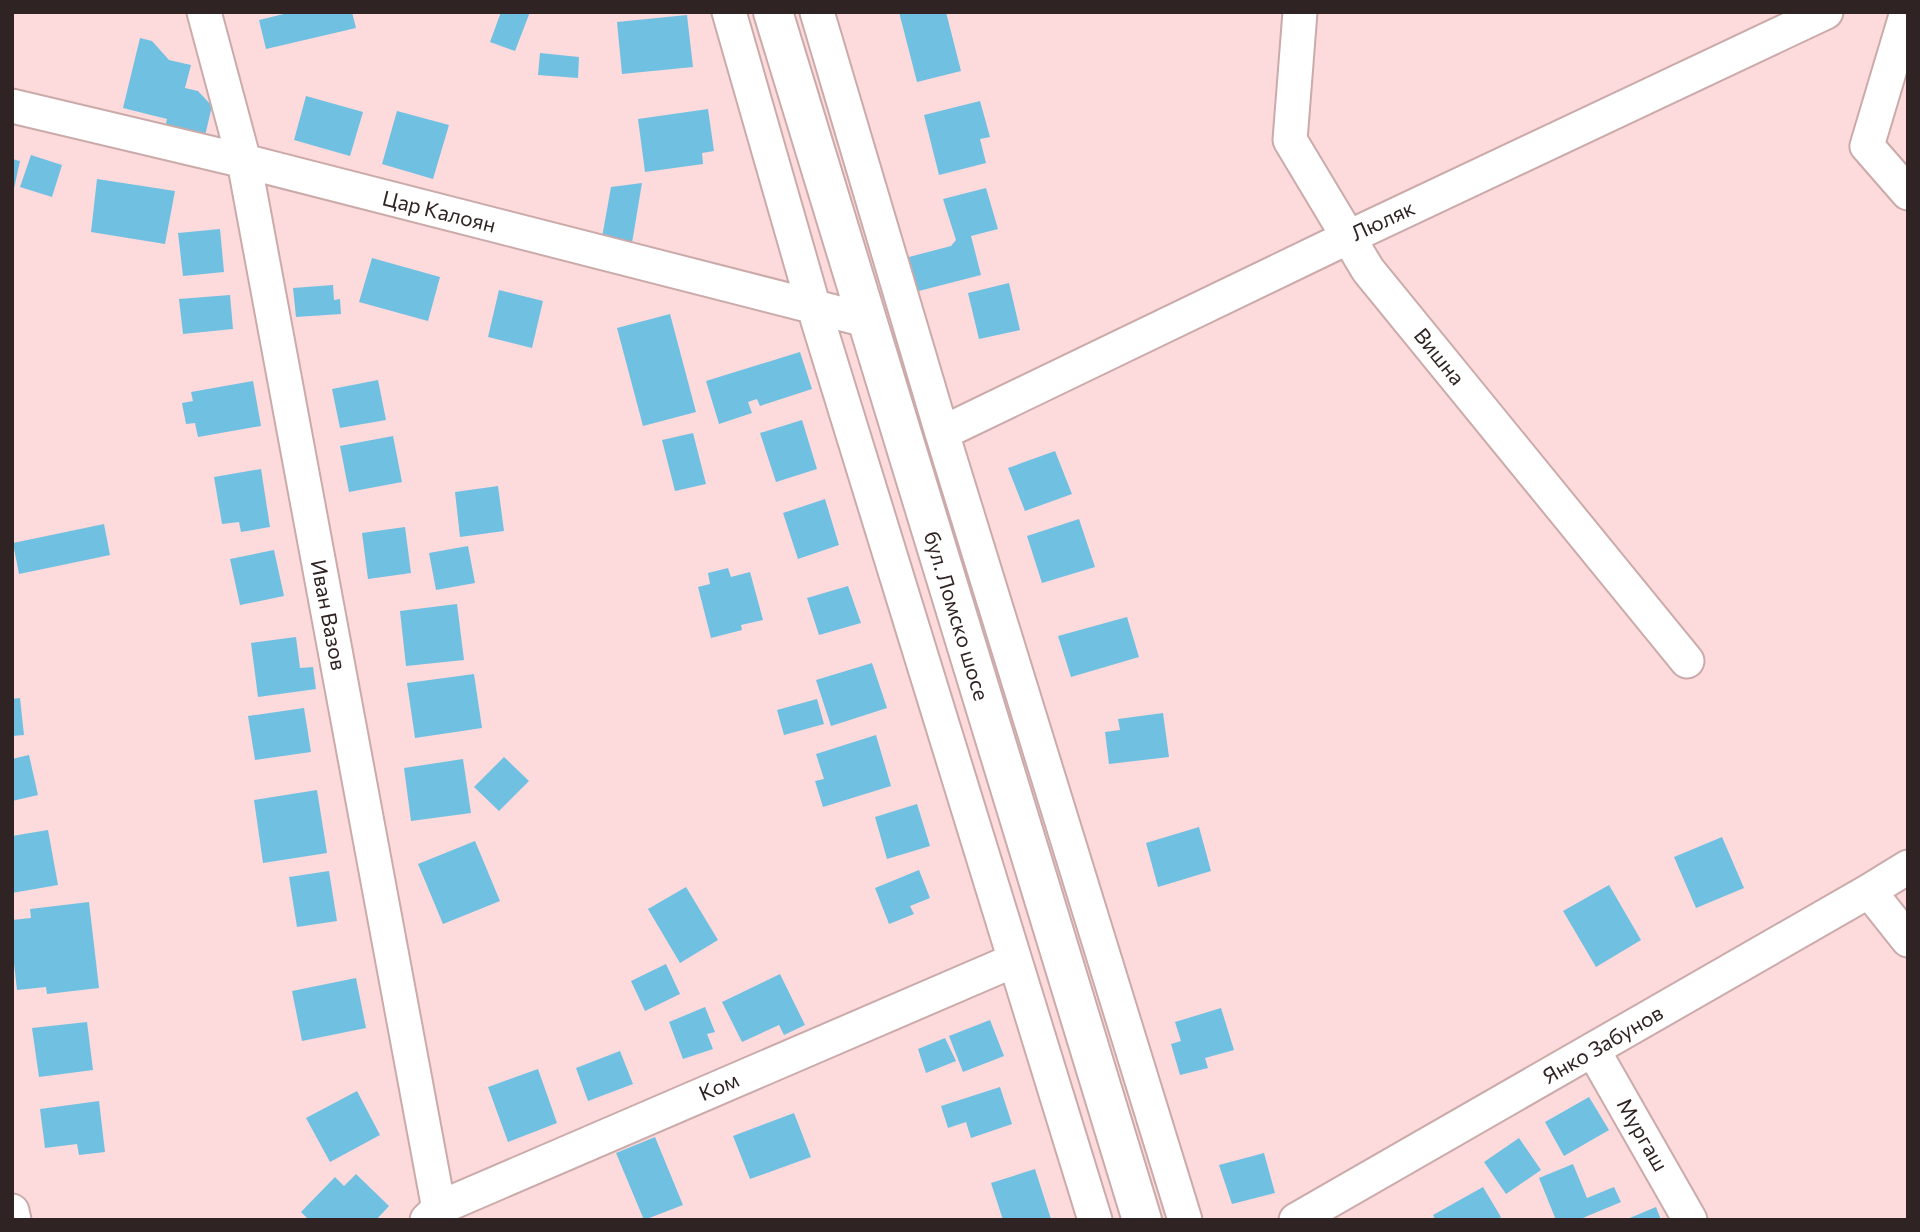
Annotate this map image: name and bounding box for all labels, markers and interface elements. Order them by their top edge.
street label: Цар Калоян [380,184,499,237]
street label: Люляк [1347,194,1418,245]
street label: Вишна [1410,323,1471,390]
street label: бул. Ломско шосе [920,528,995,703]
street label: Иван Вазов [307,557,352,672]
street label: Янко Забунов [1537,999,1667,1088]
street label: Ком [695,1066,742,1105]
street label: Мургаш [1612,1093,1674,1175]

